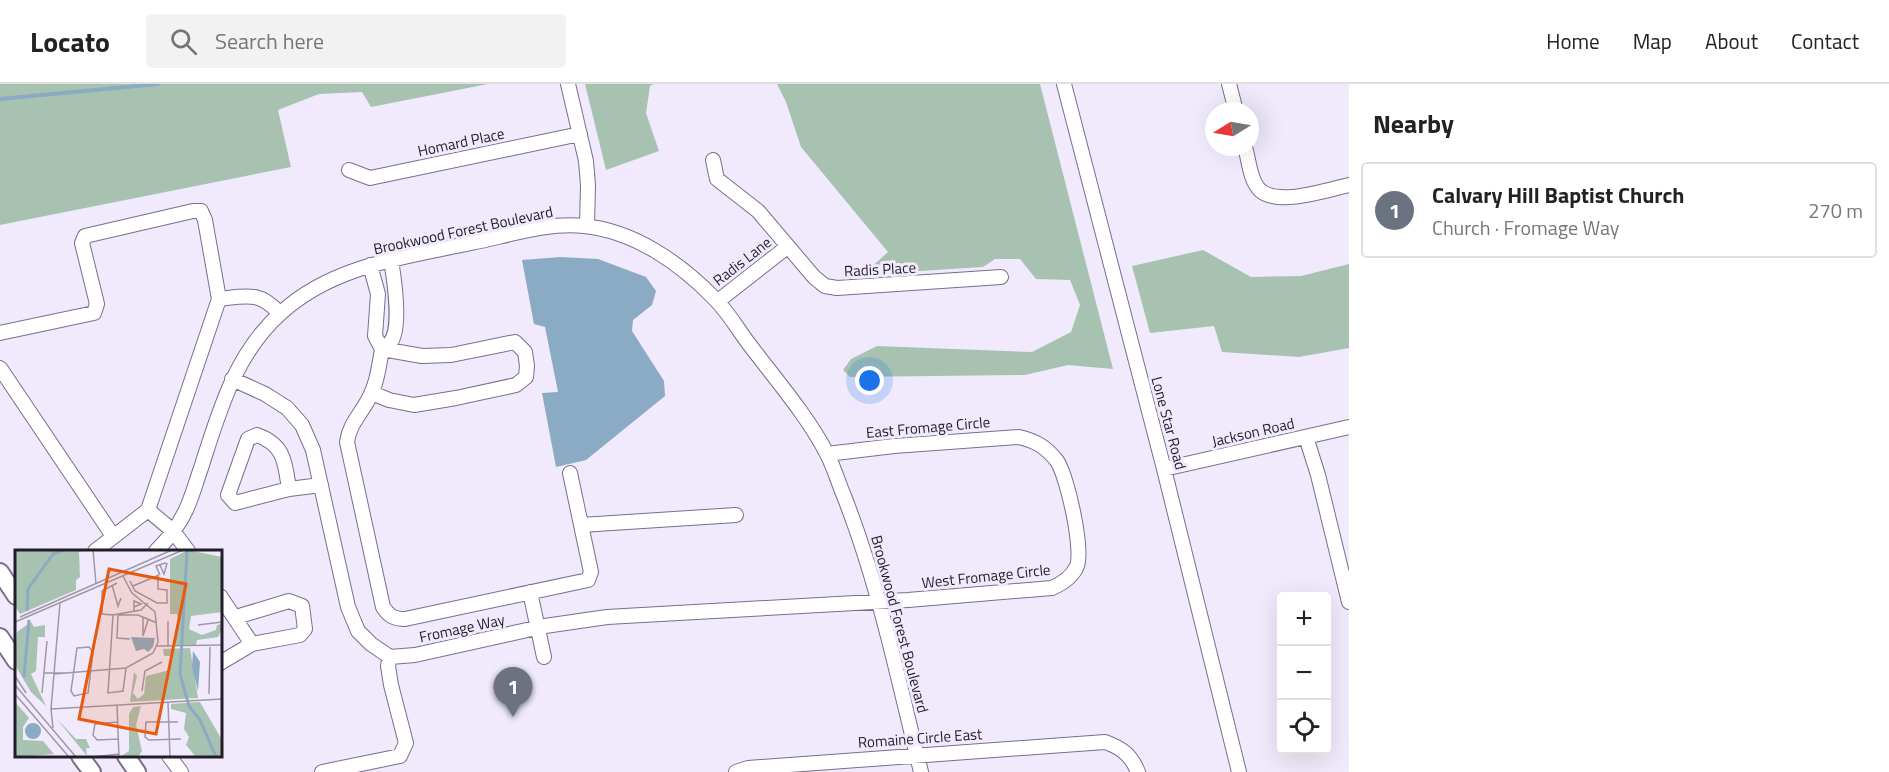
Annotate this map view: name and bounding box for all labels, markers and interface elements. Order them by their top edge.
search box [146,14,566,68]
text: Locato [30,20,110,63]
text: Search here [215,24,324,58]
icon: search [167,25,200,58]
text: Home [1546,25,1600,57]
text: Map [1633,25,1672,57]
text: About [1705,25,1758,57]
text: Contact [1791,25,1859,57]
north arrow [1205,102,1259,156]
text: Nearby [1373,104,1454,143]
street label: Homard Place [415,122,507,162]
text: Calvary Hill Baptist Church [1432,178,1684,212]
text: 1 [1389,195,1400,226]
text: 270 m [1808,195,1863,226]
street label: Brookwood Forest Boulevard [371,200,555,260]
text: Church · Fromage Way [1432,212,1619,243]
street label: Radis Lane [708,231,776,291]
street label: Radis Place [843,256,917,282]
your location [855,366,884,395]
street label: Lone Star Road [1146,374,1192,472]
street label: East Fromage Circle [865,410,991,444]
street label: Jackson Road [1209,411,1297,453]
street label: Brookwood Forest Boulevard [865,533,935,715]
inset map [15,550,222,757]
street label: West Fromage Circle [920,558,1052,594]
map controls [1277,592,1331,754]
button: + [1277,592,1331,646]
street label: Fromage Way [417,608,507,648]
button: − [1277,646,1331,700]
pin: 1 [494,668,532,717]
button: locate [1277,700,1331,754]
street label: Romaine Circle East [857,722,984,754]

